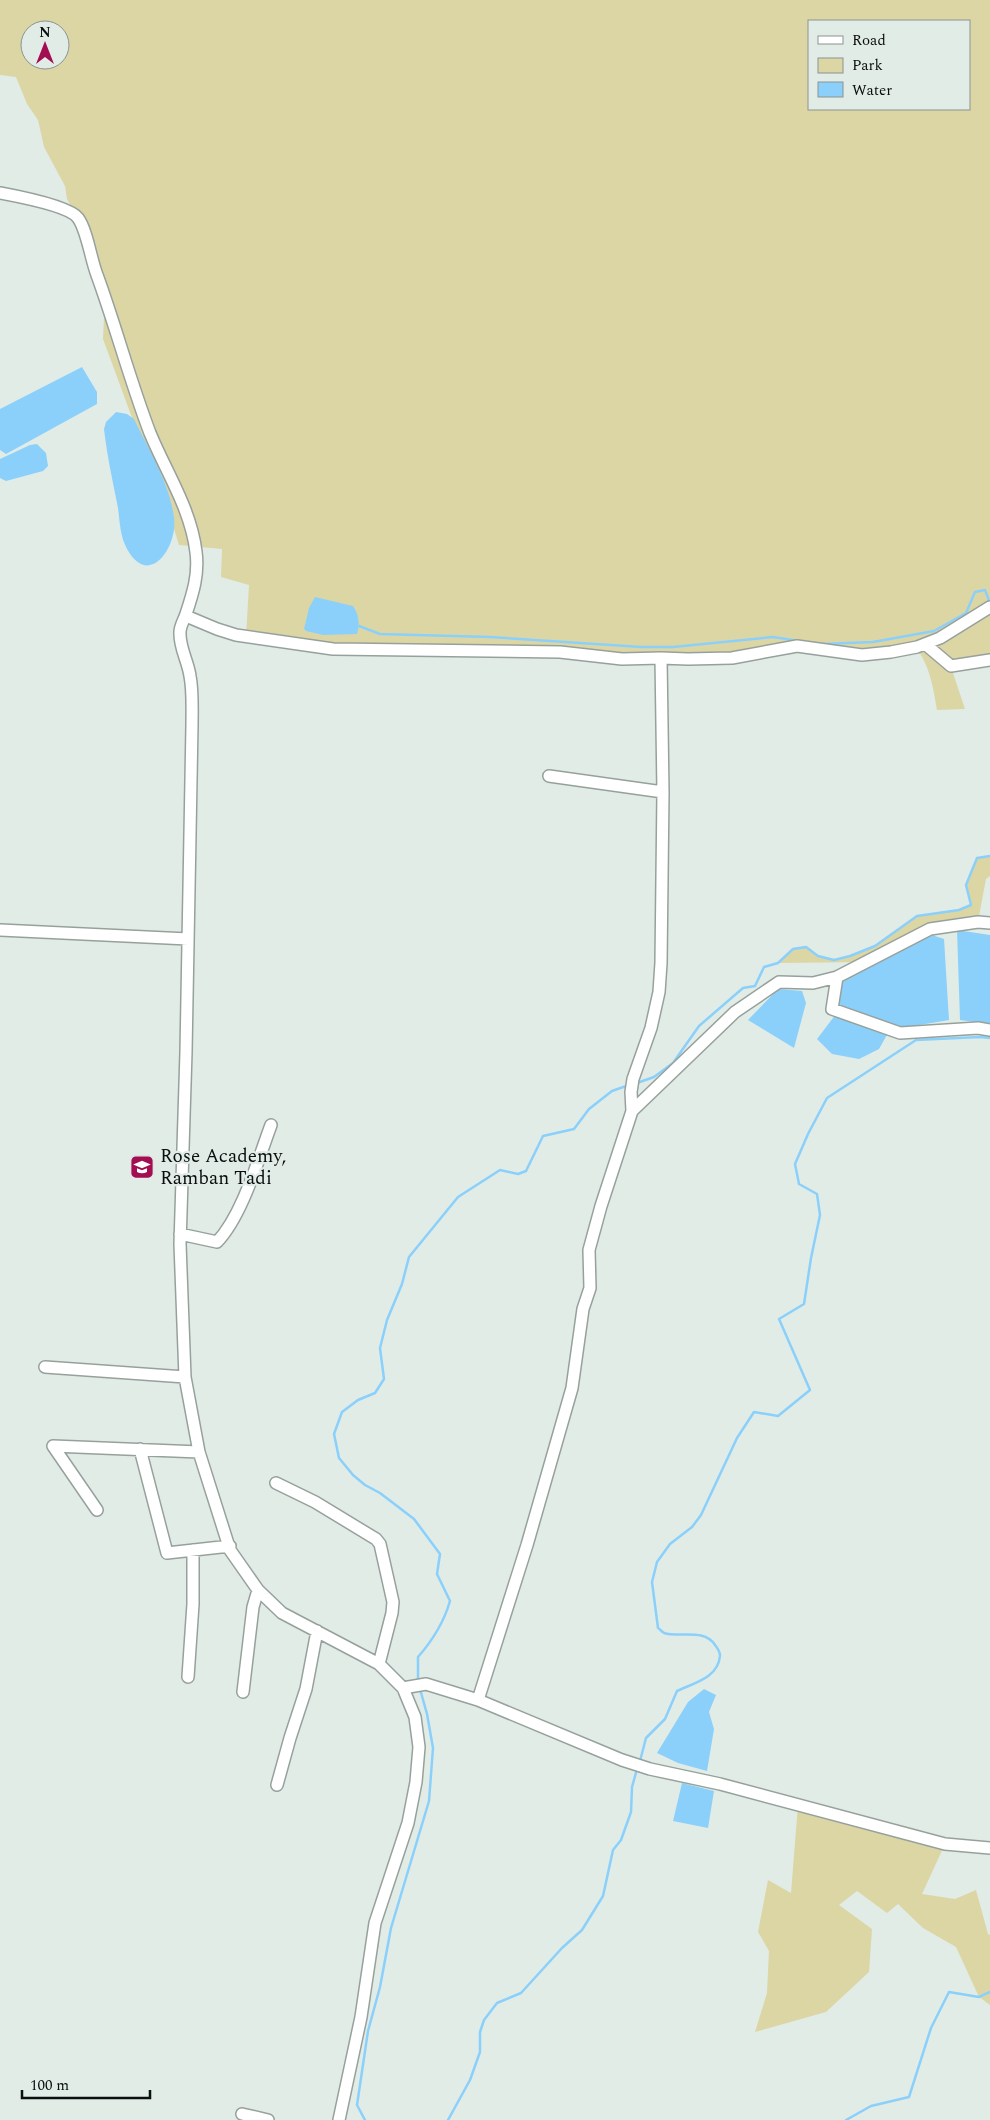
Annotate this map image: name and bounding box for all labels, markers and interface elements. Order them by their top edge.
north arrow [20,20,70,70]
legend [808,20,970,110]
text: N [39,22,51,43]
text: Road [852,29,886,52]
text: Park [852,54,883,77]
text: Water [852,79,892,102]
place label: Rose Academy, Ramban Tadi [160,1142,286,1193]
school or university icon: Rose Academy, Ramban Tadi [129,1154,155,1180]
scale bar [22,2068,150,2100]
text: 100 m [30,2074,69,2097]

